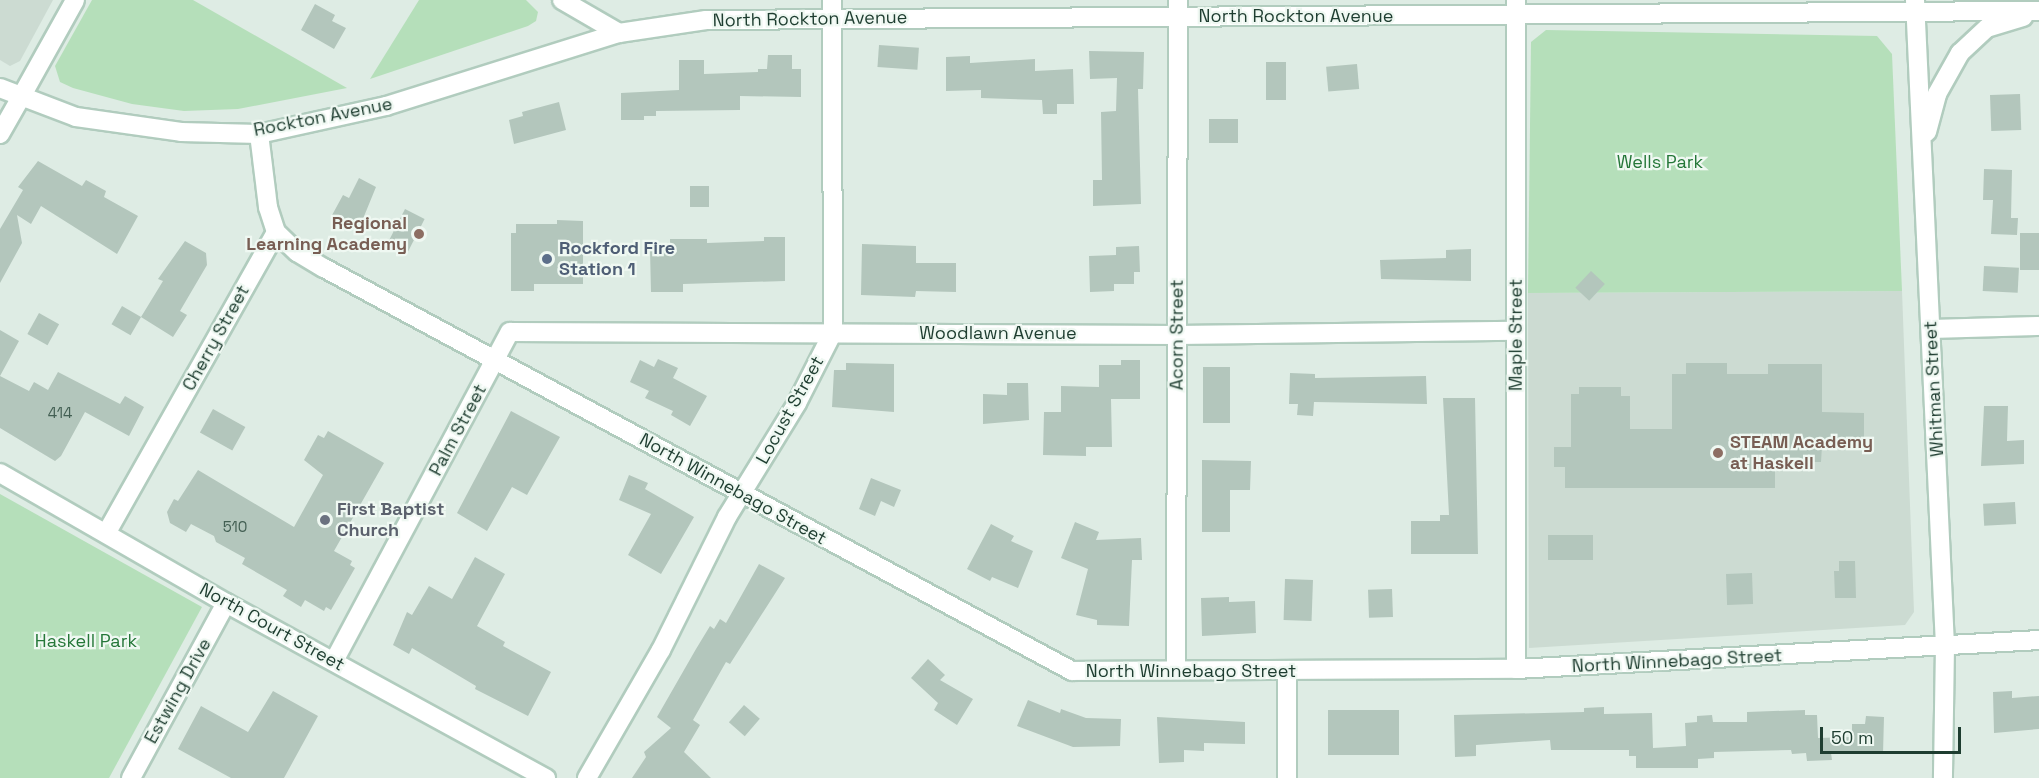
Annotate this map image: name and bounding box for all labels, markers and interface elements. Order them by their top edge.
street label: North Rockton Avenue [1198,5,1394,27]
street label: North Rockton Avenue [712,6,908,32]
street label: Rockton Avenue [252,93,394,141]
park label: Wells Park [1617,151,1703,173]
place label: Regional Learning Academy [246,213,407,256]
marker: Regional Learning Academy [412,227,426,241]
place label: Rockford Fire Station 1 [559,238,675,280]
marker: Rockford Fire Station 1 [540,252,554,266]
street label: Maple Street [1505,279,1527,391]
street label: Acorn Street [1166,280,1188,390]
street label: Cherry Street [178,281,254,395]
street label: Whitman Street [1920,321,1948,457]
street label: Woodlawn Avenue [919,322,1077,344]
street label: Locust Street [751,352,829,468]
street label: Palm Street [425,381,491,479]
house number: 414 [48,404,72,422]
street label: North Winnebago Street [636,428,830,550]
place label: STEAM Academy at Haskell [1730,432,1873,474]
marker: STEAM Academy at Haskell [1711,446,1725,460]
place label: First Baptist Church [337,499,444,542]
marker: First Baptist Church [318,513,332,527]
house number: 510 [223,518,247,536]
street label: North Court Street [196,578,348,676]
park label: Haskell Park [35,630,137,652]
street label: Estwing Drive [140,635,216,747]
street label: North Winnebago Street [1571,645,1783,677]
street label: North Winnebago Street [1086,660,1296,682]
scale bar [1823,715,1964,753]
text: 50 m [1831,726,1873,749]

